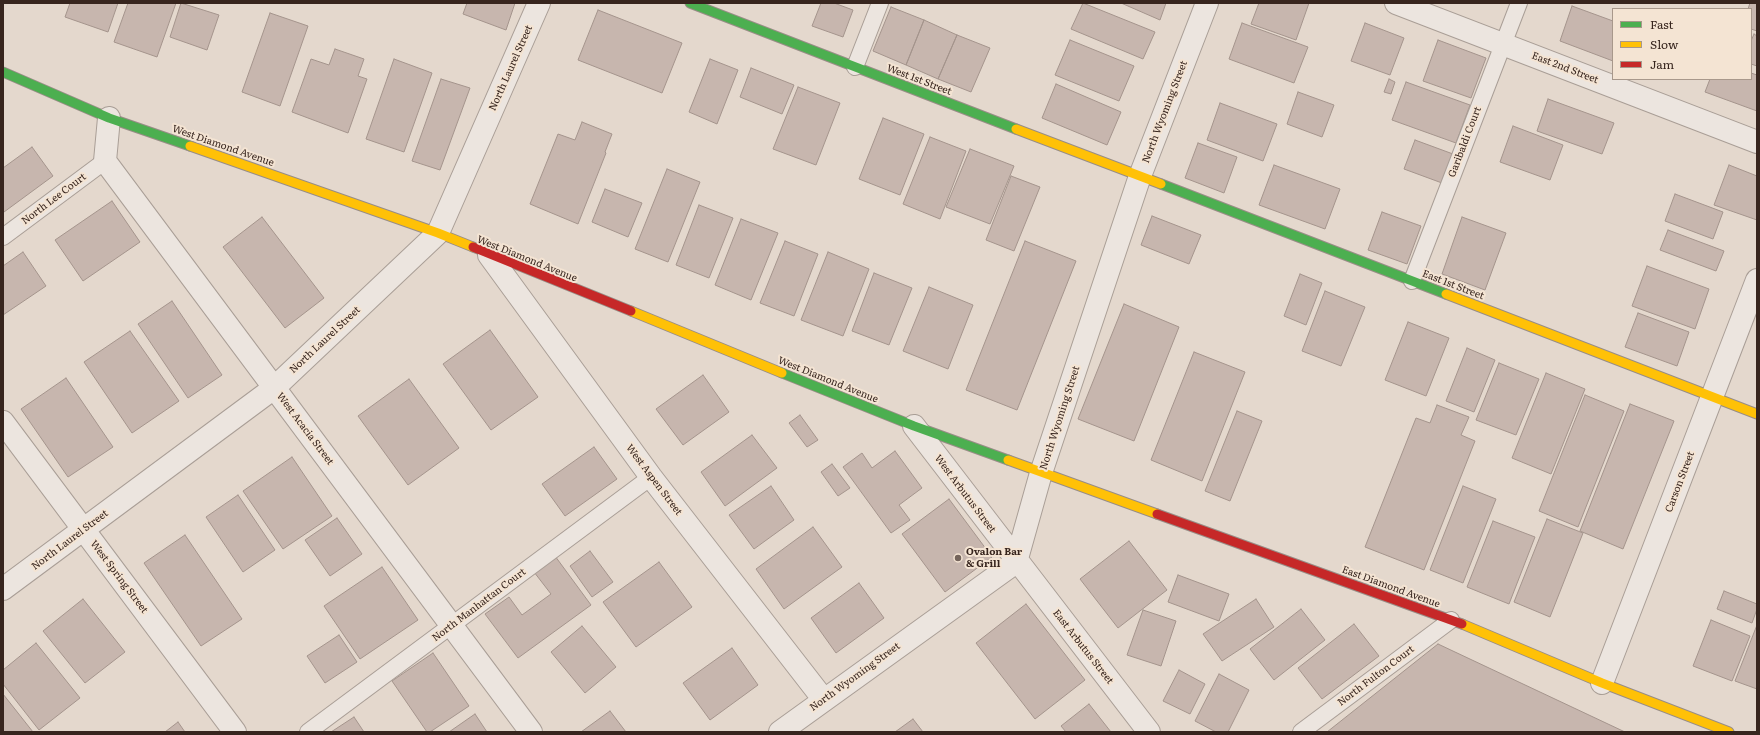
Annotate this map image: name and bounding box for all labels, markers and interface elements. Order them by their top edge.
legend [1612,8,1752,80]
text: Fast [1650,15,1673,33]
street label: North Laurel Street [487,23,535,113]
text: Slow [1650,35,1678,53]
street label: East 2nd Street [1530,50,1600,86]
text: Jam [1650,55,1674,73]
street label: North Wyoming Street [1140,59,1190,165]
street label: West 1st Street [885,62,953,98]
street label: Garibaldi Court [1446,105,1484,179]
street label: West Diamond Avenue [170,123,276,169]
street label: North Lee Court [19,171,89,227]
street label: West Diamond Avenue [475,233,579,285]
street label: East 1st Street [1420,268,1486,302]
street label: North Laurel Street [287,304,363,376]
street label: West Diamond Avenue [776,354,880,406]
street label: North Wyoming Street [1038,364,1082,472]
street label: West Acacia Street [274,390,336,468]
street label: West Aspen Street [623,442,685,518]
street label: Carson Street [1663,450,1697,514]
street label: West Arbutus Street [932,453,998,535]
street label: North Laurel Street [29,507,111,573]
street label: West Spring Street [88,538,150,616]
place label: Ovalon Bar & Grill [966,546,1022,570]
marker: Ovalon Bar & Grill [953,553,963,563]
street label: East Diamond Avenue [1340,564,1442,610]
street label: North Manhattan Court [430,566,528,644]
street label: East Arbutus Street [1050,607,1116,687]
street label: North Wyoming Street [808,640,902,714]
street label: North Fulton Court [1335,643,1417,709]

